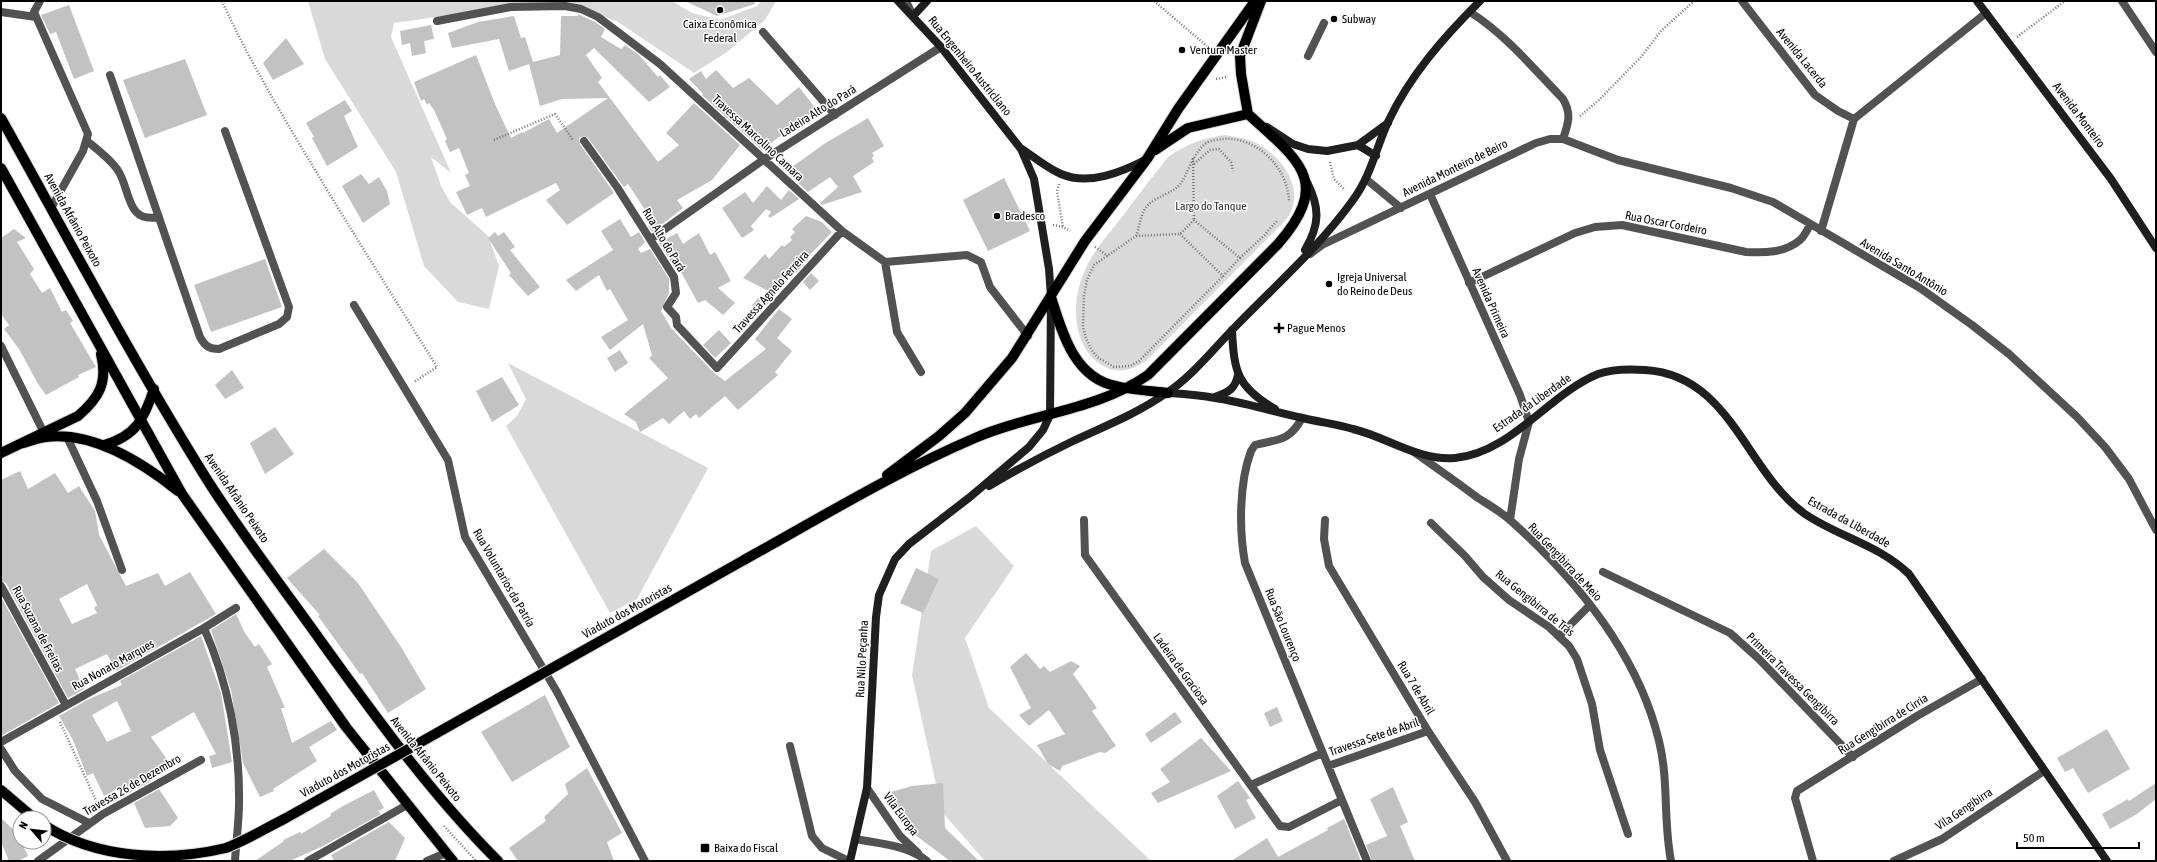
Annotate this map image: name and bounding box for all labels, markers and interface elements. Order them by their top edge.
marker: Caixa Econômica Federal [715,5,725,15]
place label: Subway [1342,12,1376,26]
street label: Rua Engenheiro Austricliano [926,13,1015,119]
marker: Subway [1329,14,1339,24]
place label: Caixa Econômica Federal [683,17,757,45]
street label: Avenida Lacerda [1774,25,1830,91]
place label: Ventura Master [1190,43,1257,57]
marker: Ventura Master [1177,45,1187,55]
street label: Avenida Monteiro [2050,80,2108,151]
street label: Ladeira Alto do Pará [777,82,859,140]
street label: Travessa Marcolino Camara [709,92,807,184]
street label: Avenida Monteiro de Beiro [1400,136,1510,200]
street label: Avenida Afrânio Peixoto [41,171,105,270]
park label: Largo do Tanque [1175,199,1247,213]
street label: Rua Alto do Pará [640,206,688,274]
street label: Rua Oscar Cordeiro [1624,208,1708,238]
place label: Bradesco [1005,209,1045,223]
marker: Bradesco [992,211,1002,221]
street label: Avenida Santo Antônio [1858,235,1951,299]
street label: Travessa Agnelo Ferreira [730,248,812,336]
street label: Avenida Primeira [1469,266,1513,340]
place label: Igreja Universal do Reino de Deus [1337,270,1412,298]
marker: Igreja Universal do Reino de Deus [1324,279,1334,289]
place label: Pague Menos [1287,321,1345,335]
marker: Pague Menos [1274,323,1284,333]
street label: Estrada da Liberdade [1490,371,1574,435]
street label: Avenida Afrânio Peixoto [202,451,272,546]
street label: Estrada da Liberdade [1805,494,1893,550]
street label: Rua Gengibirra de Meio [1525,520,1605,604]
street label: Rua Voluntarios da Patría [470,526,538,630]
street label: Rua Gengibirra de Trás [1493,567,1577,639]
street label: Viaduto dos Motoristas [580,581,674,641]
street label: Rua Suzana de Freitas [9,584,67,674]
street label: Rua São Lourenço [1262,586,1304,664]
street label: Rua Nilo Peçanha [853,620,871,698]
street label: Ladeira de Graciosa [1150,630,1212,708]
street label: Primeira Travessa Gengibirra [1744,630,1842,728]
street label: Rua Nonato Marques [69,637,157,693]
street label: Rua 7 de Abril [1395,659,1438,718]
street label: Rua Gengibirra de Cirria [1835,691,1931,757]
street label: Avenida Afrânio Peixoto [388,714,465,804]
street label: Travessa Sete de Abril [1327,715,1422,759]
street label: Viaduto dos Motoristas [298,740,392,800]
street label: Travessa 26 de Dezembro [81,751,184,819]
street label: Vila Gengibirra [1933,785,1995,833]
street label: Vila Europa [880,790,922,838]
north arrow [12,810,52,850]
text: N [16,820,30,831]
scale bar [2017,824,2139,850]
text: 50 m [2023,831,2045,845]
place label: Baixa do Fiscal [714,841,779,855]
marker: Baixa do Fiscal [699,842,711,854]

